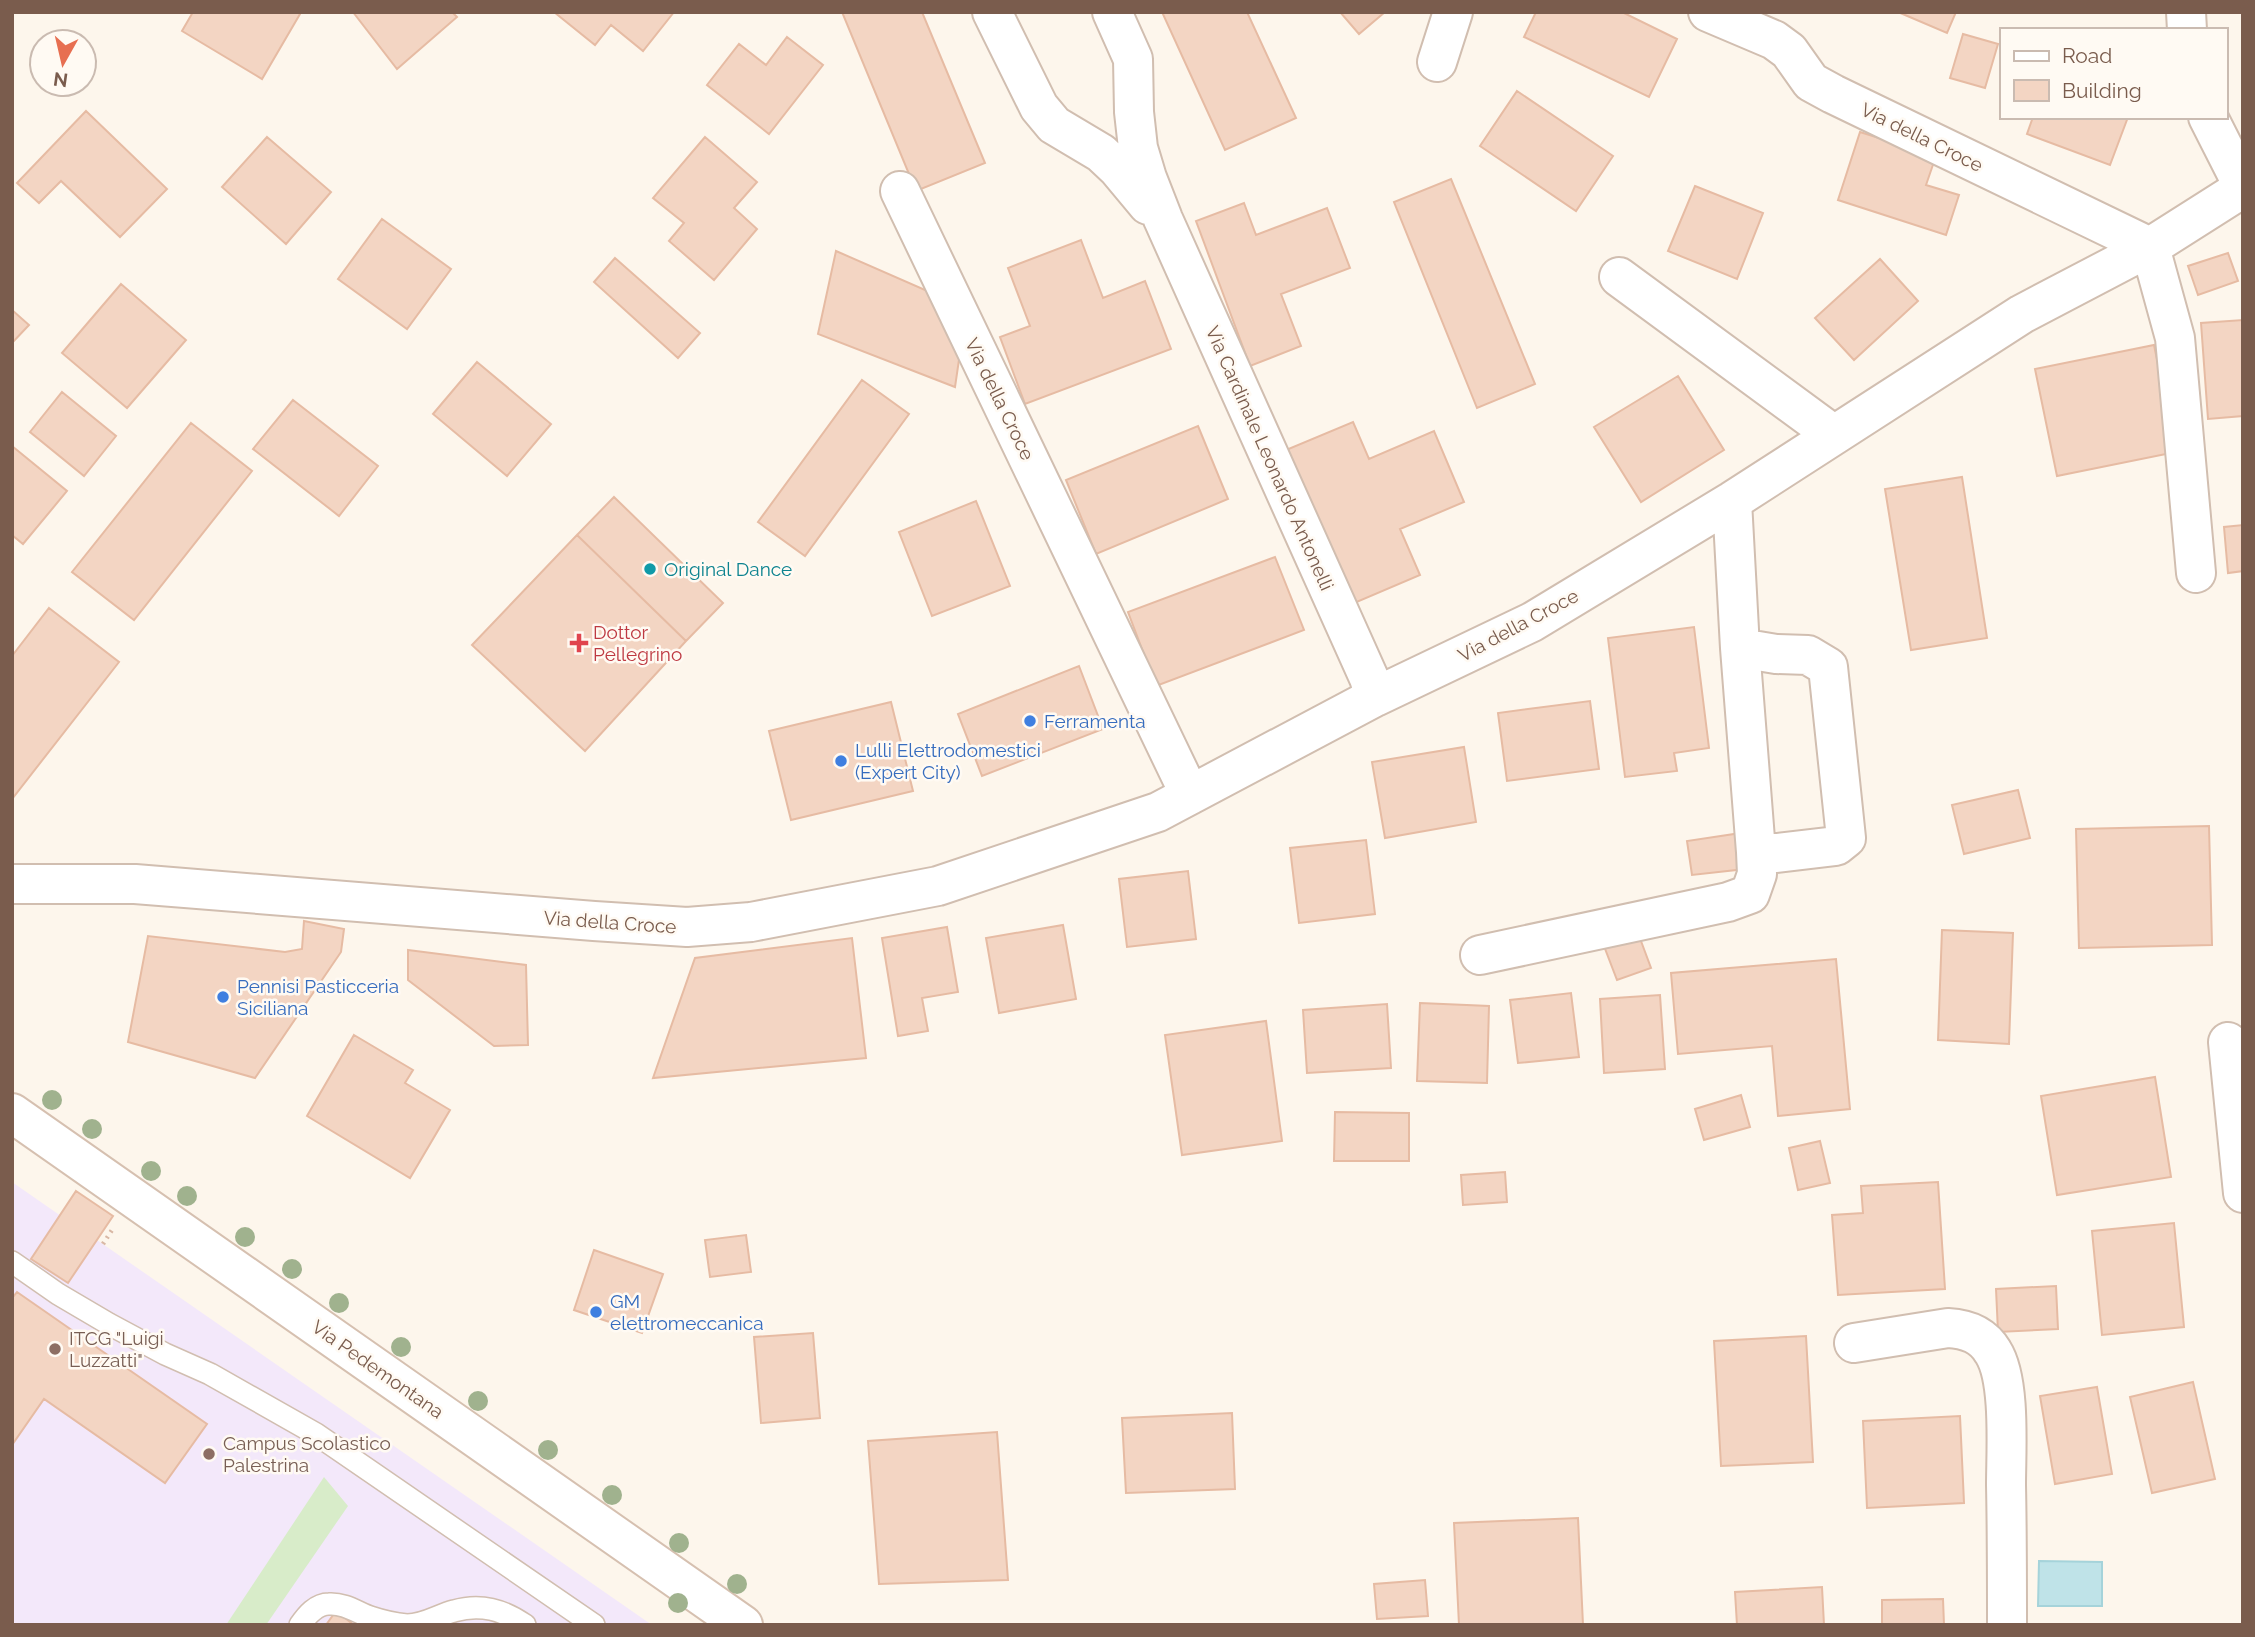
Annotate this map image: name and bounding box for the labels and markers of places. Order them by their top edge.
place label: Original Dance [664,558,792,580]
marker: Original Dance [642,561,658,577]
place label: Dottor Pellegrino [593,621,682,665]
marker: Dottor Pellegrino [571,635,587,651]
place label: Ferramenta [1044,710,1146,732]
marker: Ferramenta [1022,713,1038,729]
place label: Lulli Elettrodomestici (Expert City) [855,739,1041,783]
marker: Lulli Elettrodomestici (Expert City) [833,753,849,769]
place label: Pennisi Pasticceria Siciliana [237,975,399,1019]
marker: Pennisi Pasticceria Siciliana [215,989,231,1005]
place label: GM elettromeccanica [610,1290,764,1334]
marker: GM elettromeccanica [588,1304,604,1320]
place label: ITCG "Luigi Luzzatti" [69,1327,164,1371]
marker: ITCG "Luigi Luzzatti" [47,1341,63,1357]
place label: Campus Scolastico Palestrina [223,1432,391,1476]
marker: Campus Scolastico Palestrina [201,1446,217,1462]

